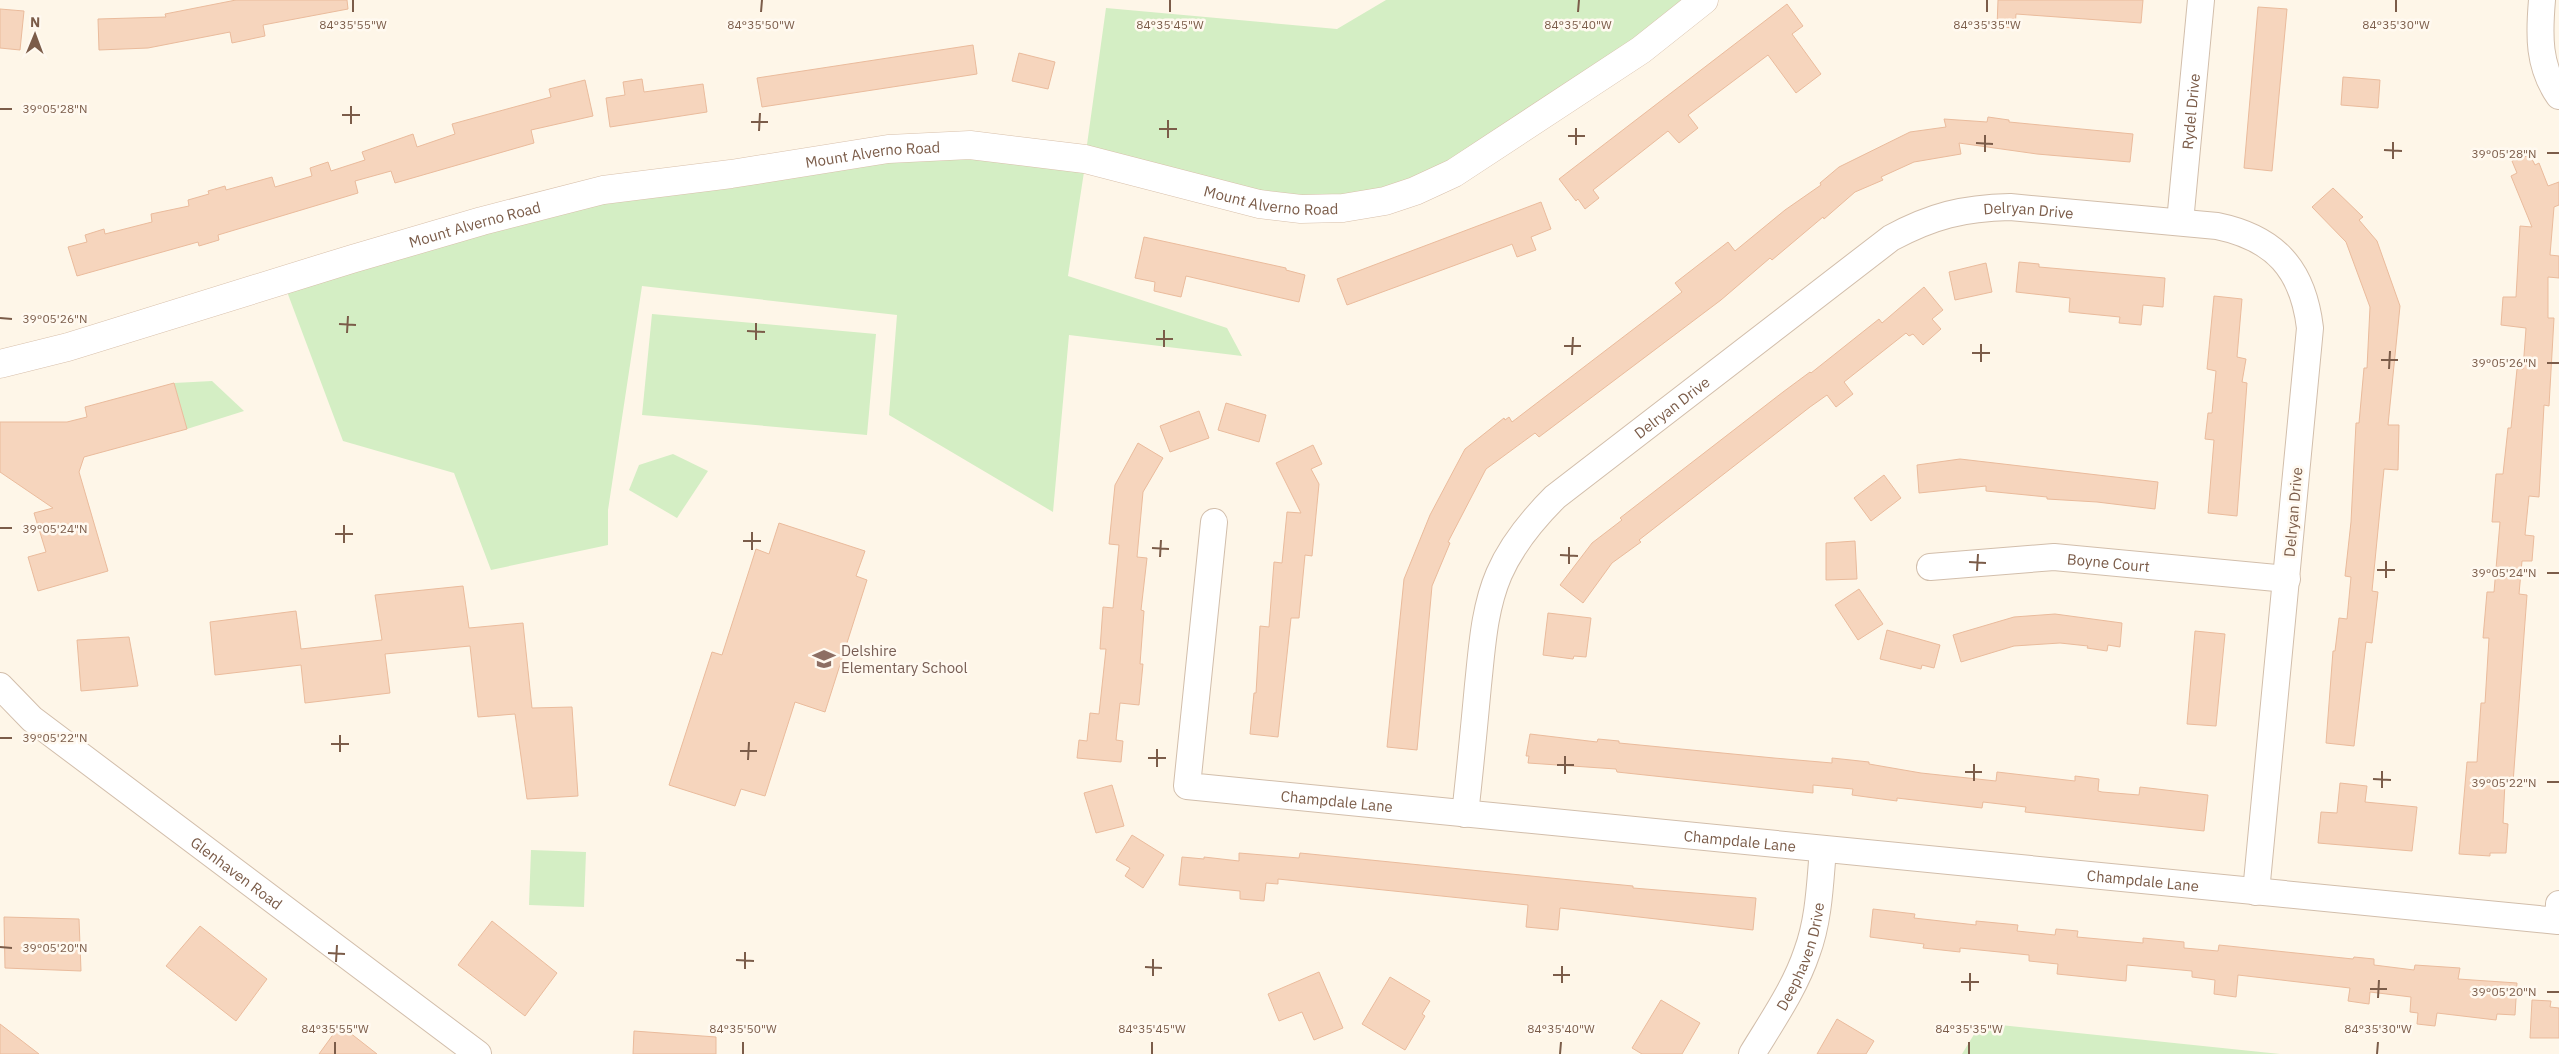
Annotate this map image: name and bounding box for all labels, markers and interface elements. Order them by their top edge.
north arrow [10,10,60,60]
text: N [30,13,40,31]
text: 84°35'55"W [319,17,387,32]
text: 84°35'50"W [727,17,795,32]
text: 84°35'45"W [1136,17,1204,32]
text: 84°35'40"W [1544,17,1612,32]
text: 84°35'35"W [1953,17,2021,32]
text: 84°35'30"W [2362,17,2430,32]
street label: Rydel Drive [2177,73,2204,150]
text: 39°05'28"N [22,101,88,116]
street label: Mount Alverno Road [804,137,941,172]
text: 39°05'28"N [2471,146,2537,161]
street label: Mount Alverno Road [1202,181,1339,219]
street label: Mount Alverno Road [406,197,543,251]
street label: Delryan Drive [1983,197,2074,222]
text: 39°05'26"N [22,311,88,326]
text: 39°05'26"N [2471,355,2537,370]
street label: Delryan Drive [1630,372,1713,442]
street label: Delryan Drive [2280,466,2306,558]
text: 39°05'24"N [22,521,88,536]
street label: Boyne Court [2066,549,2151,575]
text: 39°05'24"N [2471,565,2537,580]
place label: Delshire Elementary School [841,641,968,677]
school or university icon: Delshire Elementary School [811,646,837,672]
text: 39°05'22"N [22,730,88,745]
text: 39°05'22"N [2471,775,2537,790]
street label: Champdale Lane [1280,786,1394,816]
street label: Champdale Lane [1683,825,1797,855]
street label: Glenhaven Road [187,832,286,913]
street label: Champdale Lane [2086,865,2200,895]
street label: Deephaven Drive [1771,901,1828,1014]
text: 39°05'20"N [22,940,88,955]
text: 39°05'20"N [2471,984,2537,999]
text: 84°35'55"W [301,1021,369,1036]
text: 84°35'50"W [709,1021,777,1036]
text: 84°35'45"W [1118,1021,1186,1036]
text: 84°35'40"W [1527,1021,1595,1036]
text: 84°35'35"W [1935,1021,2003,1036]
text: 84°35'30"W [2344,1021,2412,1036]

